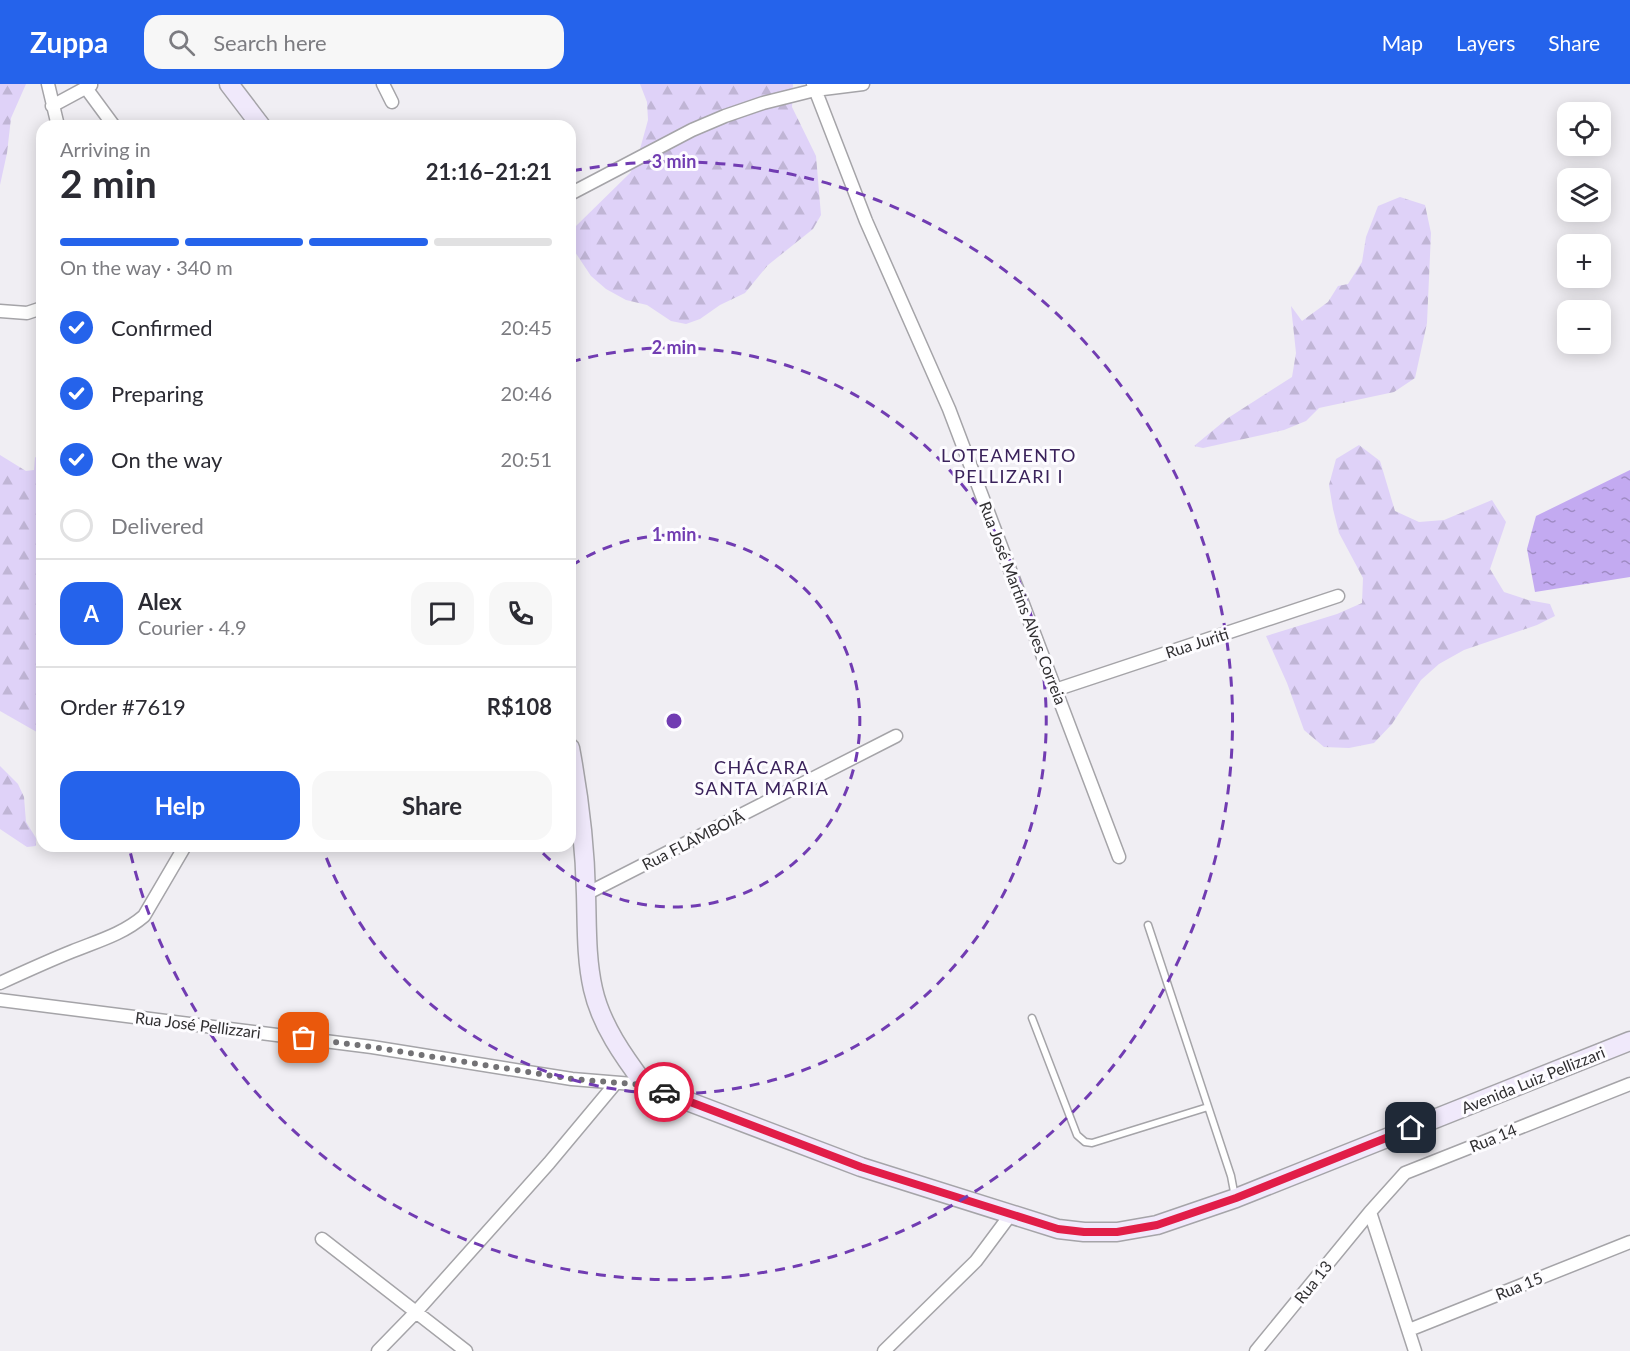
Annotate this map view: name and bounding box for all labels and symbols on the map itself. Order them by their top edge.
text: 3 min [652,150,696,172]
text: 2 min [652,336,696,358]
district label: LOTEAMENTO PELLIZARI I [941,444,1077,487]
street label: Rua José Martins Alves Correia [976,499,1071,707]
text: 1 min [652,523,696,545]
street label: Rua Juriti [1163,623,1231,662]
centre of rings [664,711,684,731]
district label: CHÁCARA SANTA MARIA [695,756,829,799]
street label: Rua FLAMBOIÃ [639,806,747,873]
street label: Rua José Pellizzari [134,1007,262,1042]
pin [278,1012,329,1063]
street label: Avenida Luiz Pellizzari [1458,1042,1607,1117]
courier [634,1062,694,1122]
pin [1385,1102,1436,1153]
street label: Rua 14 [1466,1120,1519,1156]
street label: Rua 13 [1290,1257,1335,1307]
street label: Rua 15 [1492,1268,1545,1304]

